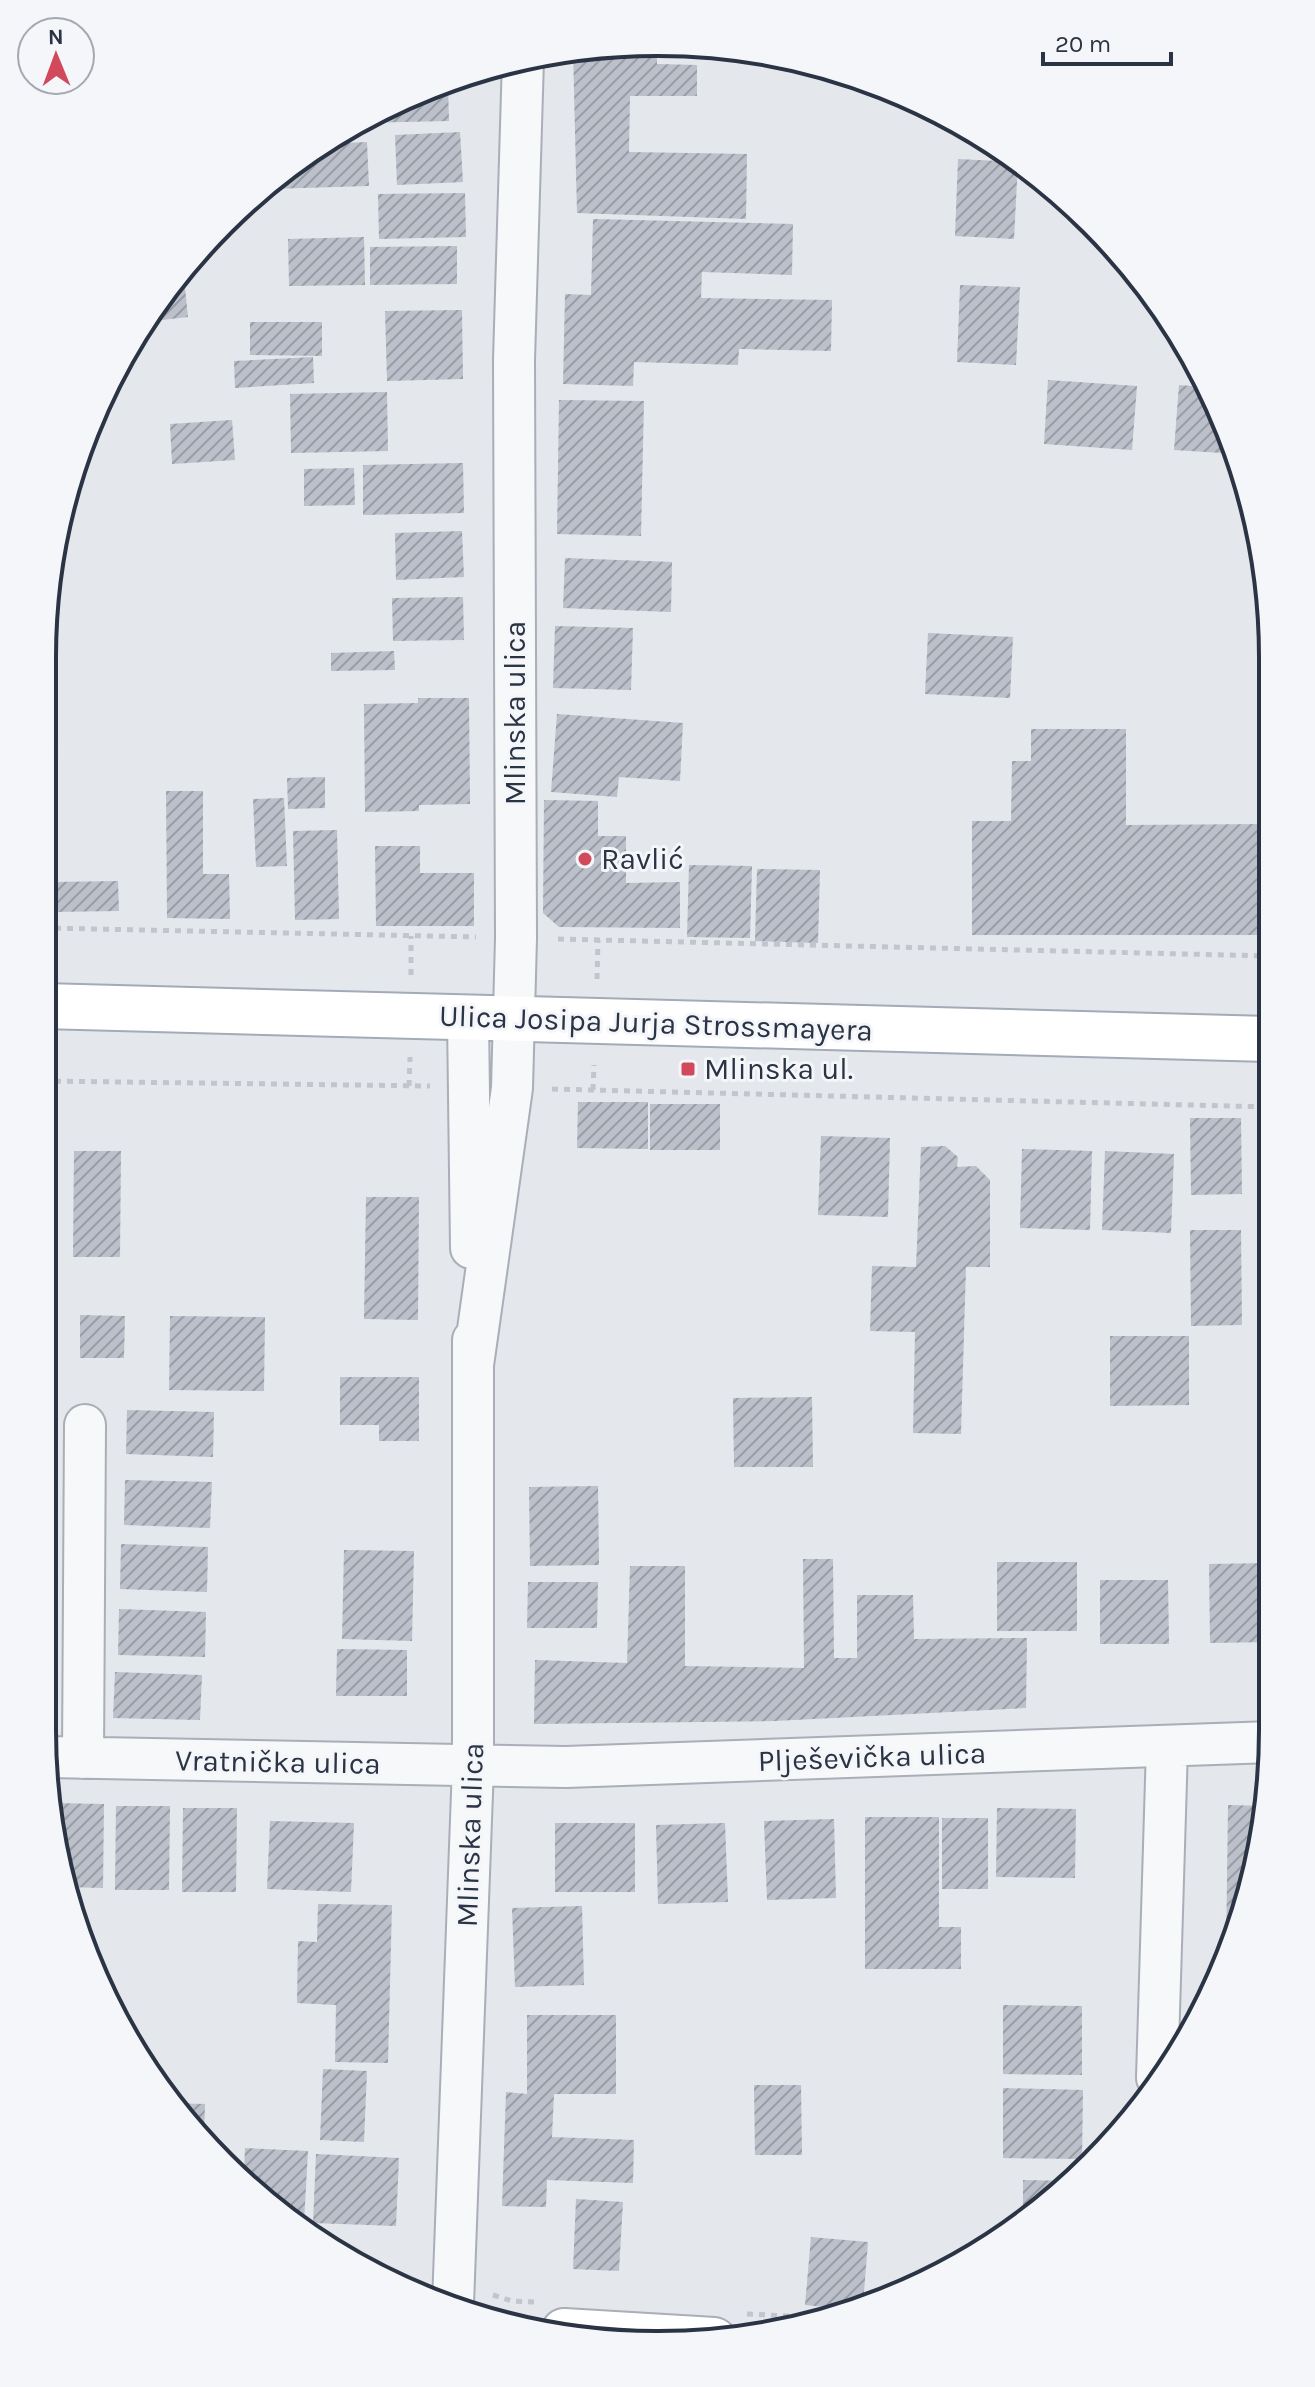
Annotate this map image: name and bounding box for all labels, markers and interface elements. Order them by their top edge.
north arrow [16,16,96,96]
scale bar [1043,16,1171,66]
text: N [48,24,64,50]
text: 20 m [1055,30,1111,58]
street label: Mlinska ulica [497,621,533,805]
place label: Ravlić [601,841,684,877]
marker: Ravlić [576,850,594,868]
street label: Ulica Josipa Jurja Strossmayera [438,997,874,1049]
place label: Mlinska ul. [704,1051,853,1087]
marker: Mlinska ul. [679,1060,697,1078]
street label: Plješevička ulica [757,1735,987,1779]
street label: Vratnička ulica [175,1742,381,1782]
street label: Mlinska ulica [449,1742,491,1928]

